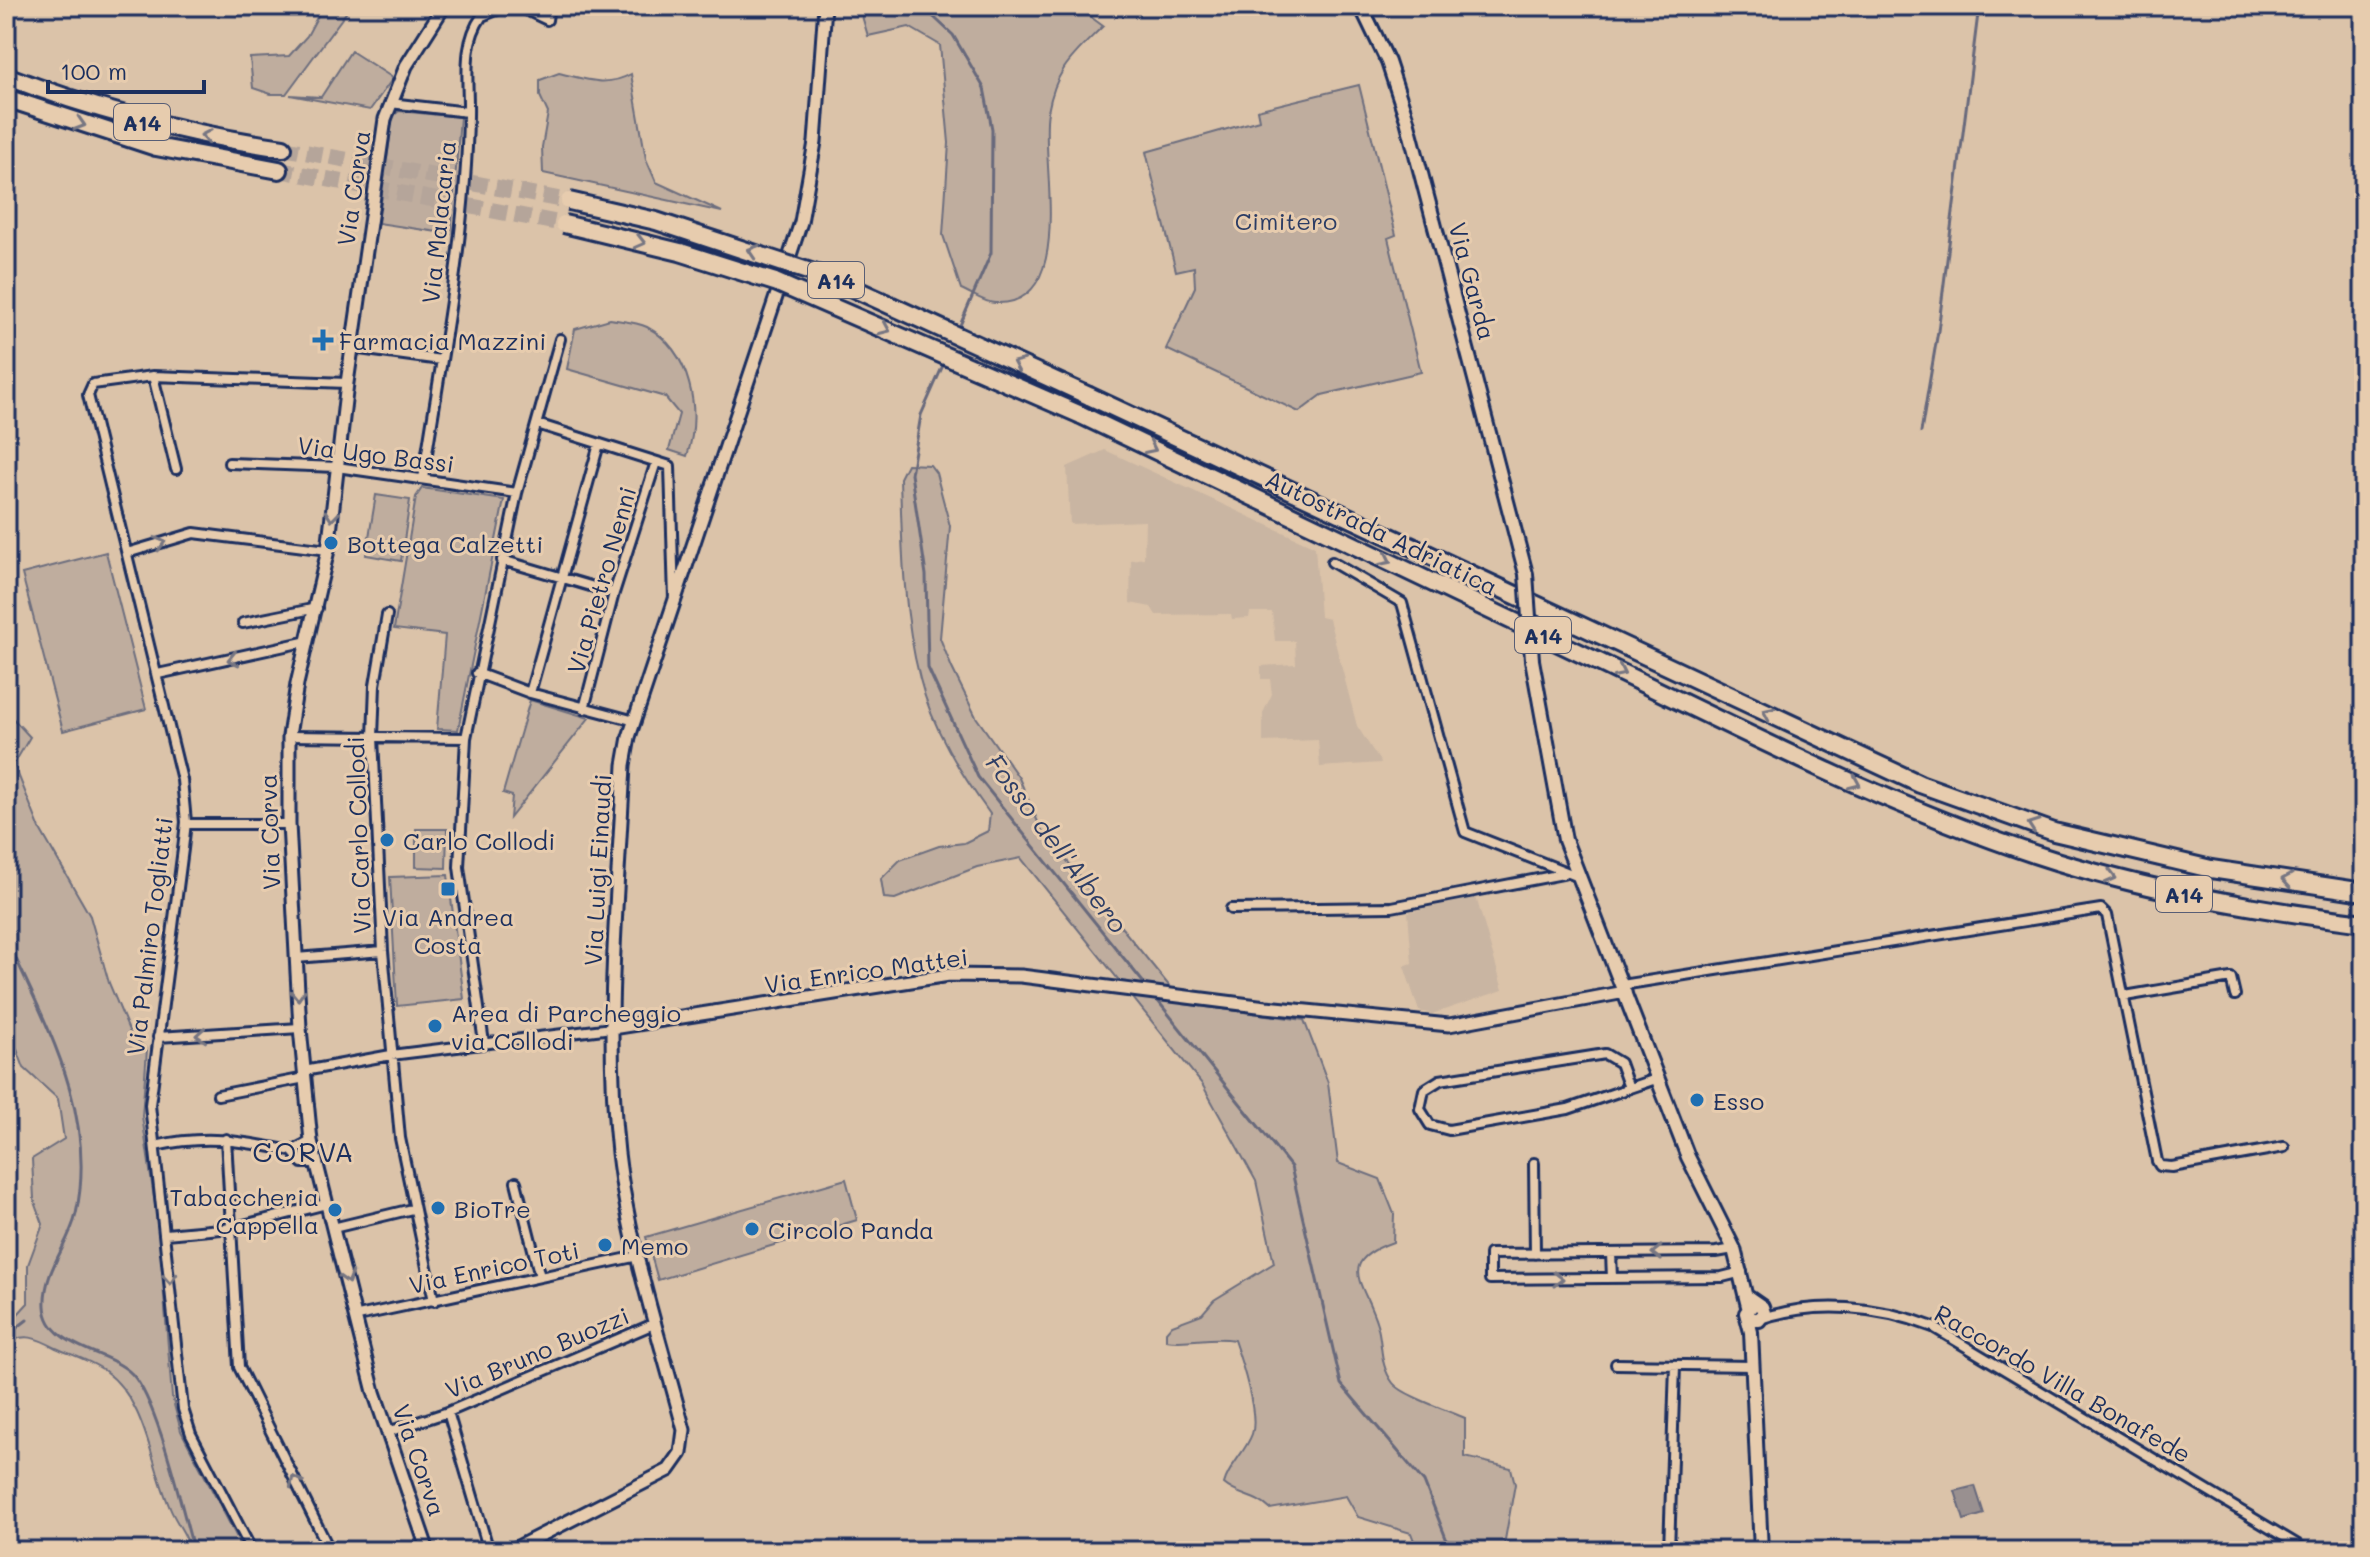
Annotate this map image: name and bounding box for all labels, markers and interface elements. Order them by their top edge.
scale bar [48,44,204,94]
text: 100 m [60,55,127,86]
road number: A14 [114,104,170,140]
one-way arrow [72,114,86,130]
street label: Via Corva [330,128,376,248]
one-way arrow [199,129,213,146]
street label: Via Malacaria [414,139,462,305]
park label: Cimitero [1235,205,1337,236]
street label: Via Garda [1442,219,1504,343]
one-way arrow [633,233,647,250]
one-way arrow [747,245,761,261]
road number: A14 [808,262,864,298]
one-way arrow [877,319,891,335]
place label: Farmacia Mazzini [339,325,546,356]
marker: Farmacia Mazzini [314,331,332,349]
one-way arrow [1012,357,1027,373]
street label: Via Ugo Bassi [296,429,456,479]
one-way arrow [1143,438,1157,454]
street label: Autostrada Adriatica [1261,462,1503,602]
street label: Via Pietro Nenni [559,483,643,677]
one-way arrow [323,510,340,523]
place label: Bottega Calzetti [347,528,543,559]
marker: Bottega Calzetti [322,534,340,552]
one-way arrow [153,536,167,552]
one-way arrow [1377,550,1392,566]
road number: A14 [1515,617,1571,653]
one-way arrow [227,650,240,667]
one-way arrow [1612,662,1627,678]
one-way arrow [1762,707,1776,723]
street label: Via Carlo Collodi [339,736,377,934]
water label: Fosso dell'Albero [978,747,1136,939]
street label: Via Corva [251,773,287,891]
street label: Via Luigi Einaudi [576,773,618,967]
one-way arrow [1847,774,1861,790]
street label: Via Palmiro Togliatti [119,815,179,1057]
one-way arrow [2027,818,2041,835]
place label: Carlo Collodi [403,825,555,856]
marker: Carlo Collodi [378,831,396,849]
one-way arrow [2103,867,2117,884]
one-way arrow [2280,872,2294,889]
road number: A14 [2156,876,2212,912]
marker: Via Andrea Costa [439,880,457,898]
place label: Via Andrea Costa [382,901,514,960]
street label: Via Enrico Mattei [762,940,970,1000]
one-way arrow [289,989,306,1002]
place label: Area di Parcheggio via Collodi [451,997,681,1056]
marker: Area di Parcheggio via Collodi [426,1017,444,1035]
one-way arrow [194,1026,207,1043]
place label: Esso [1713,1085,1764,1116]
marker: Esso [1688,1091,1706,1109]
district label: CORVA [252,1133,356,1169]
place label: Tabaccheria Cappella [169,1181,319,1240]
place label: BioTre [454,1193,531,1224]
marker: BioTre [429,1199,447,1217]
marker: Tabaccheria Cappella [326,1201,344,1219]
place label: Circolo Panda [768,1214,934,1245]
marker: Circolo Panda [743,1220,761,1238]
place label: Memo [621,1230,688,1261]
street label: Via Enrico Toti [406,1234,582,1300]
marker: Memo [596,1236,614,1254]
one-way arrow [1650,1244,1663,1262]
one-way arrow [338,1270,354,1284]
one-way arrow [1552,1270,1565,1288]
one-way arrow [161,1273,178,1286]
street label: Raccordo Villa Bonafede [1929,1297,2197,1469]
street label: Via Bruno Buozzi [440,1299,634,1405]
street label: Via Corva [386,1400,454,1520]
one-way arrow [289,1475,305,1490]

